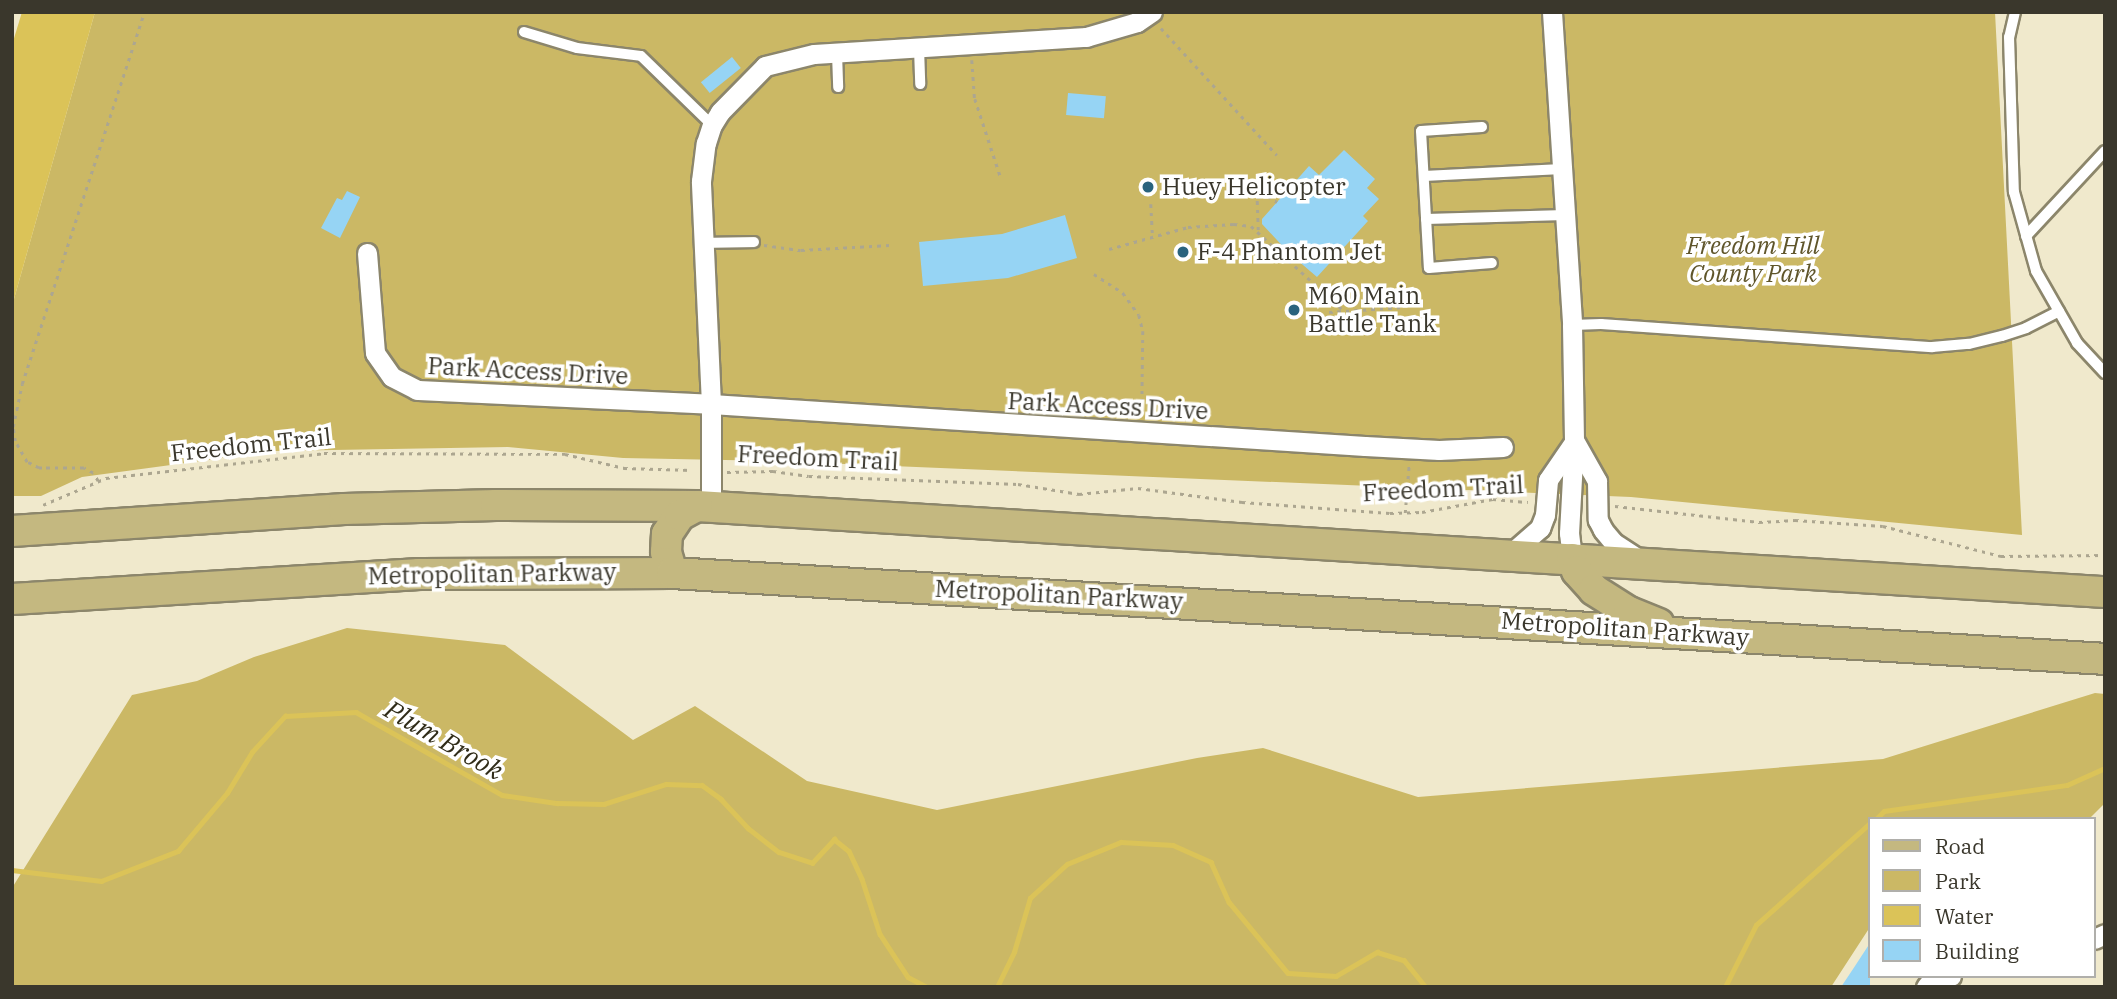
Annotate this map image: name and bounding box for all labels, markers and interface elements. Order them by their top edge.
place label: Huey Helicopter [1162,173,1346,201]
marker: Huey Helicopter [1140,179,1156,195]
park label: Freedom Hill County Park [1686,232,1820,288]
place label: F-4 Phantom Jet [1197,238,1382,266]
marker: F-4 Phantom Jet [1175,244,1191,260]
place label: M60 Main Battle Tank [1308,282,1436,338]
marker: M60 Main Battle Tank [1286,302,1302,318]
street label: Park Access Drive [427,351,629,391]
street label: Park Access Drive [1007,386,1209,426]
street label: Freedom Trail [169,422,333,468]
street label: Freedom Trail [737,439,899,477]
street label: Freedom Trail [1362,470,1524,508]
street label: Metropolitan Parkway [367,557,617,591]
street label: Metropolitan Parkway [934,574,1184,616]
street label: Metropolitan Parkway [1500,606,1750,652]
water label: Plum Brook [379,694,509,786]
legend [1868,817,2096,978]
text: Road [1935,832,1985,860]
text: Park [1935,867,1981,895]
text: Water [1935,902,1993,930]
text: Building [1935,937,2019,965]

